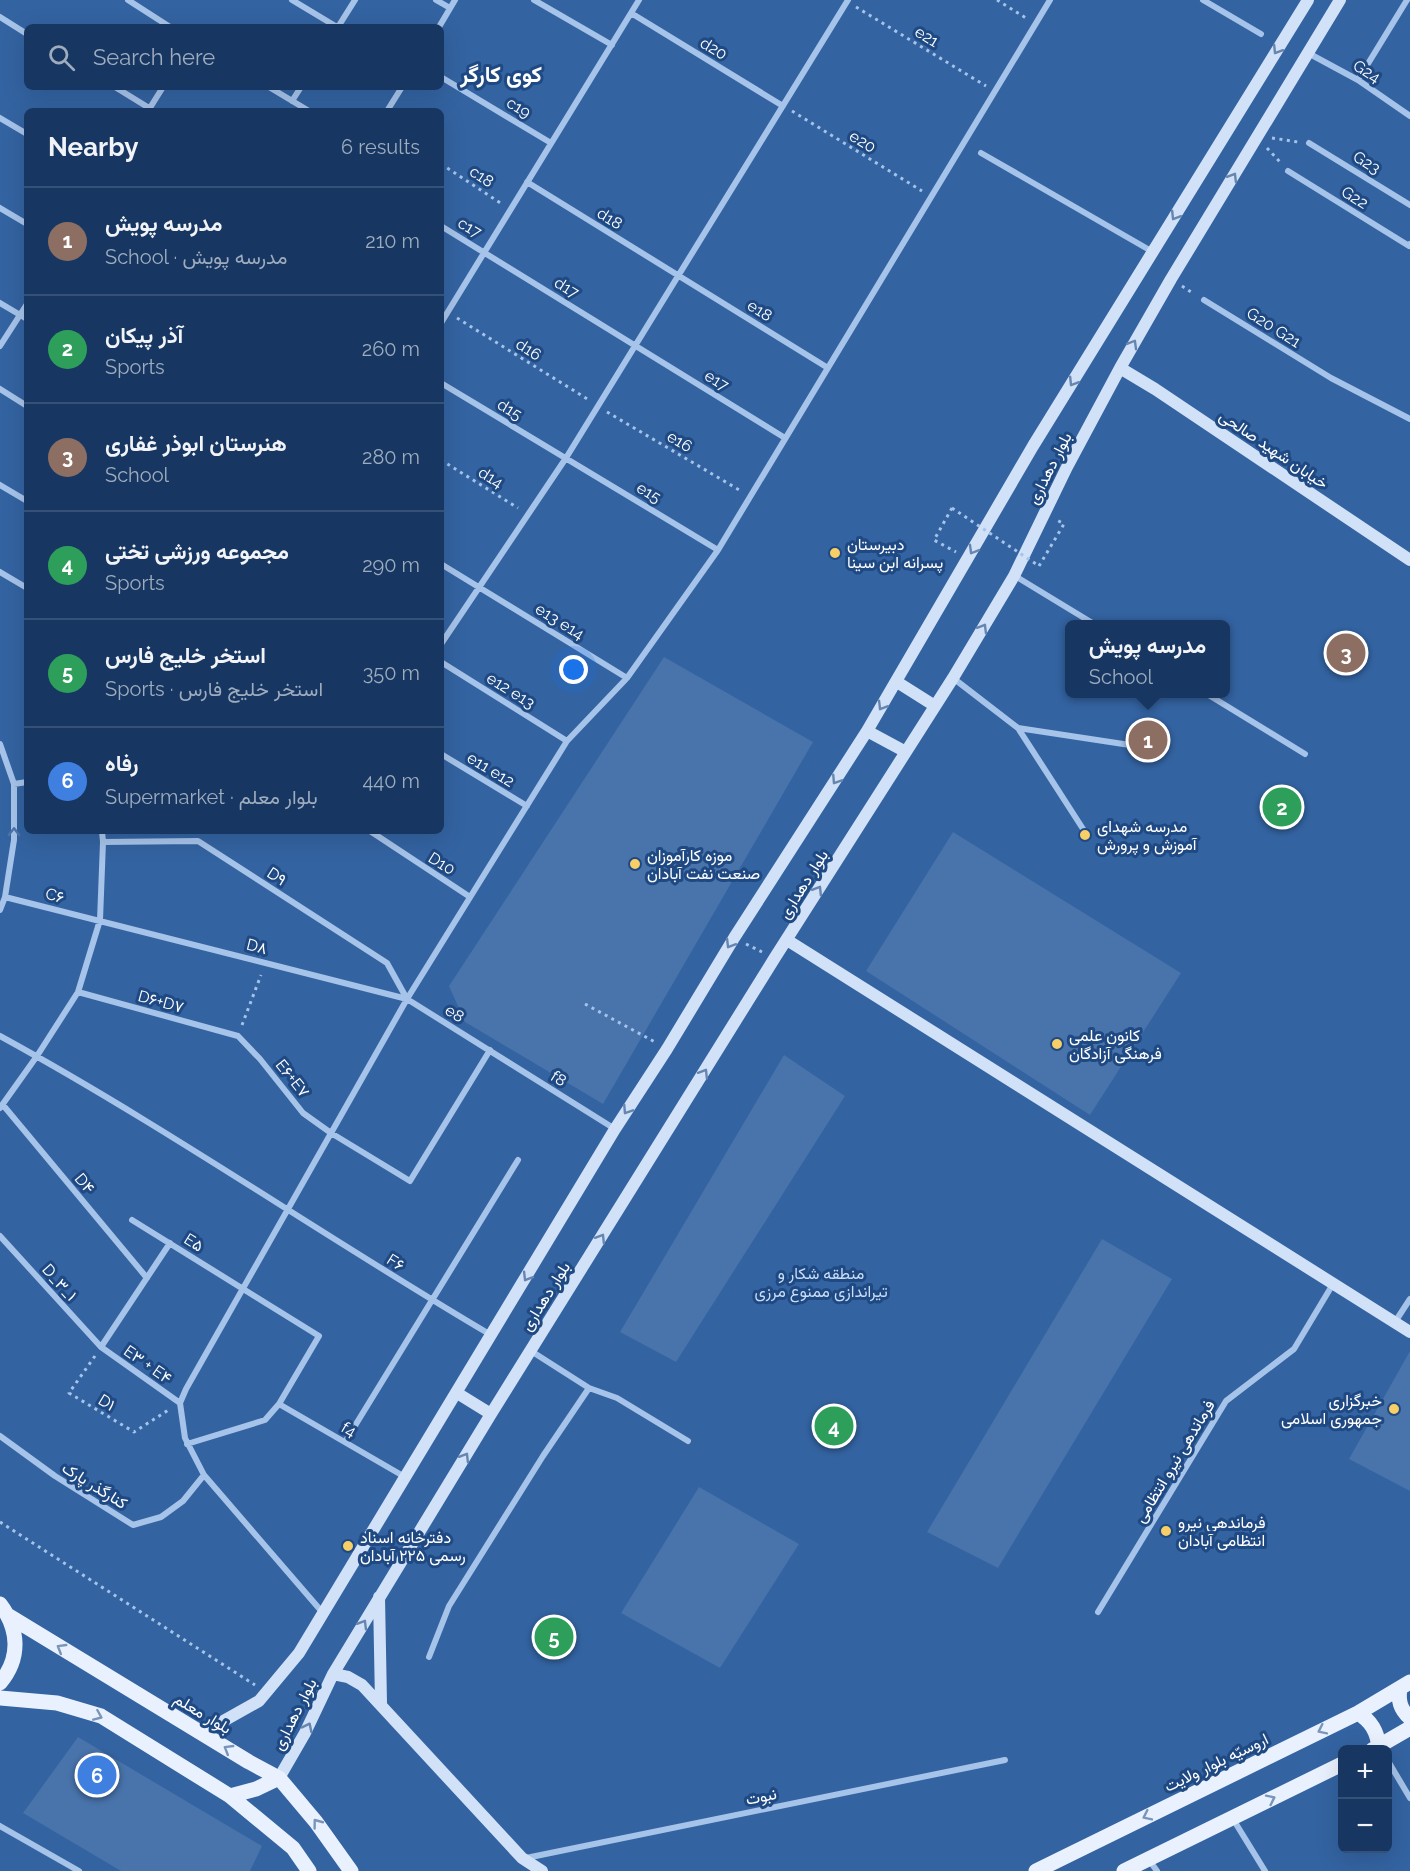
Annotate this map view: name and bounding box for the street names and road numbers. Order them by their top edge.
street label: e21 [911,22,942,51]
street label: d20 [697,33,731,64]
street label: G24 [1350,56,1384,87]
street label: c19 [503,93,534,122]
street label: e20 [846,126,879,157]
street label: G23 [1350,147,1384,178]
street label: c18 [466,162,497,191]
street label: G22 [1338,182,1372,213]
street label: d18 [594,203,626,233]
street label: c17 [455,213,485,242]
street label: d17 [551,273,583,302]
street label: e18 [744,296,776,325]
street label: G20 G21 [1243,303,1304,352]
street label: d16 [512,334,545,364]
street label: e17 [701,366,733,395]
street label: d15 [494,395,526,424]
street label: خیابان شهید صالحی [1215,406,1332,494]
street label: e16 [664,427,696,456]
street label: بلوار دهداری [1023,429,1076,508]
street label: d14 [475,463,507,492]
street label: e15 [633,478,665,507]
street label: e13 e14 [532,599,588,644]
street label: e12 e13 [483,668,538,713]
street label: e11 e12 [464,748,518,791]
street label: بلوار دهداری [775,846,833,923]
street label: D10 [425,848,459,879]
street label: D۹ [264,863,290,890]
street label: C۶ [43,884,66,907]
street label: D۸ [244,935,269,958]
street label: D۶+D۷ [136,986,186,1017]
street label: e8 [442,1000,468,1026]
street label: E۶+E۷ [272,1055,314,1101]
street label: f8 [547,1066,570,1090]
street label: D۴ [71,1169,99,1197]
street label: E۵ [181,1229,207,1256]
street label: F۶ [383,1250,408,1275]
street label: بلوار دهداری [517,1258,575,1335]
street label: D_۳_۱ [38,1260,81,1305]
street label: E۳ + E۴ [120,1341,175,1388]
street label: D۱ [95,1390,119,1415]
street label: فرماندهی نیرو انتظامی [1130,1396,1219,1527]
street label: f4 [338,1418,360,1441]
street label: کنارگذر پارک [58,1458,131,1515]
street label: بلوار دهداری [268,1675,321,1754]
street label: بلوار معلم [170,1689,235,1739]
street label: اروسیّه بلوار ولایت [1161,1729,1272,1797]
street label: نبوت [744,1784,779,1810]

